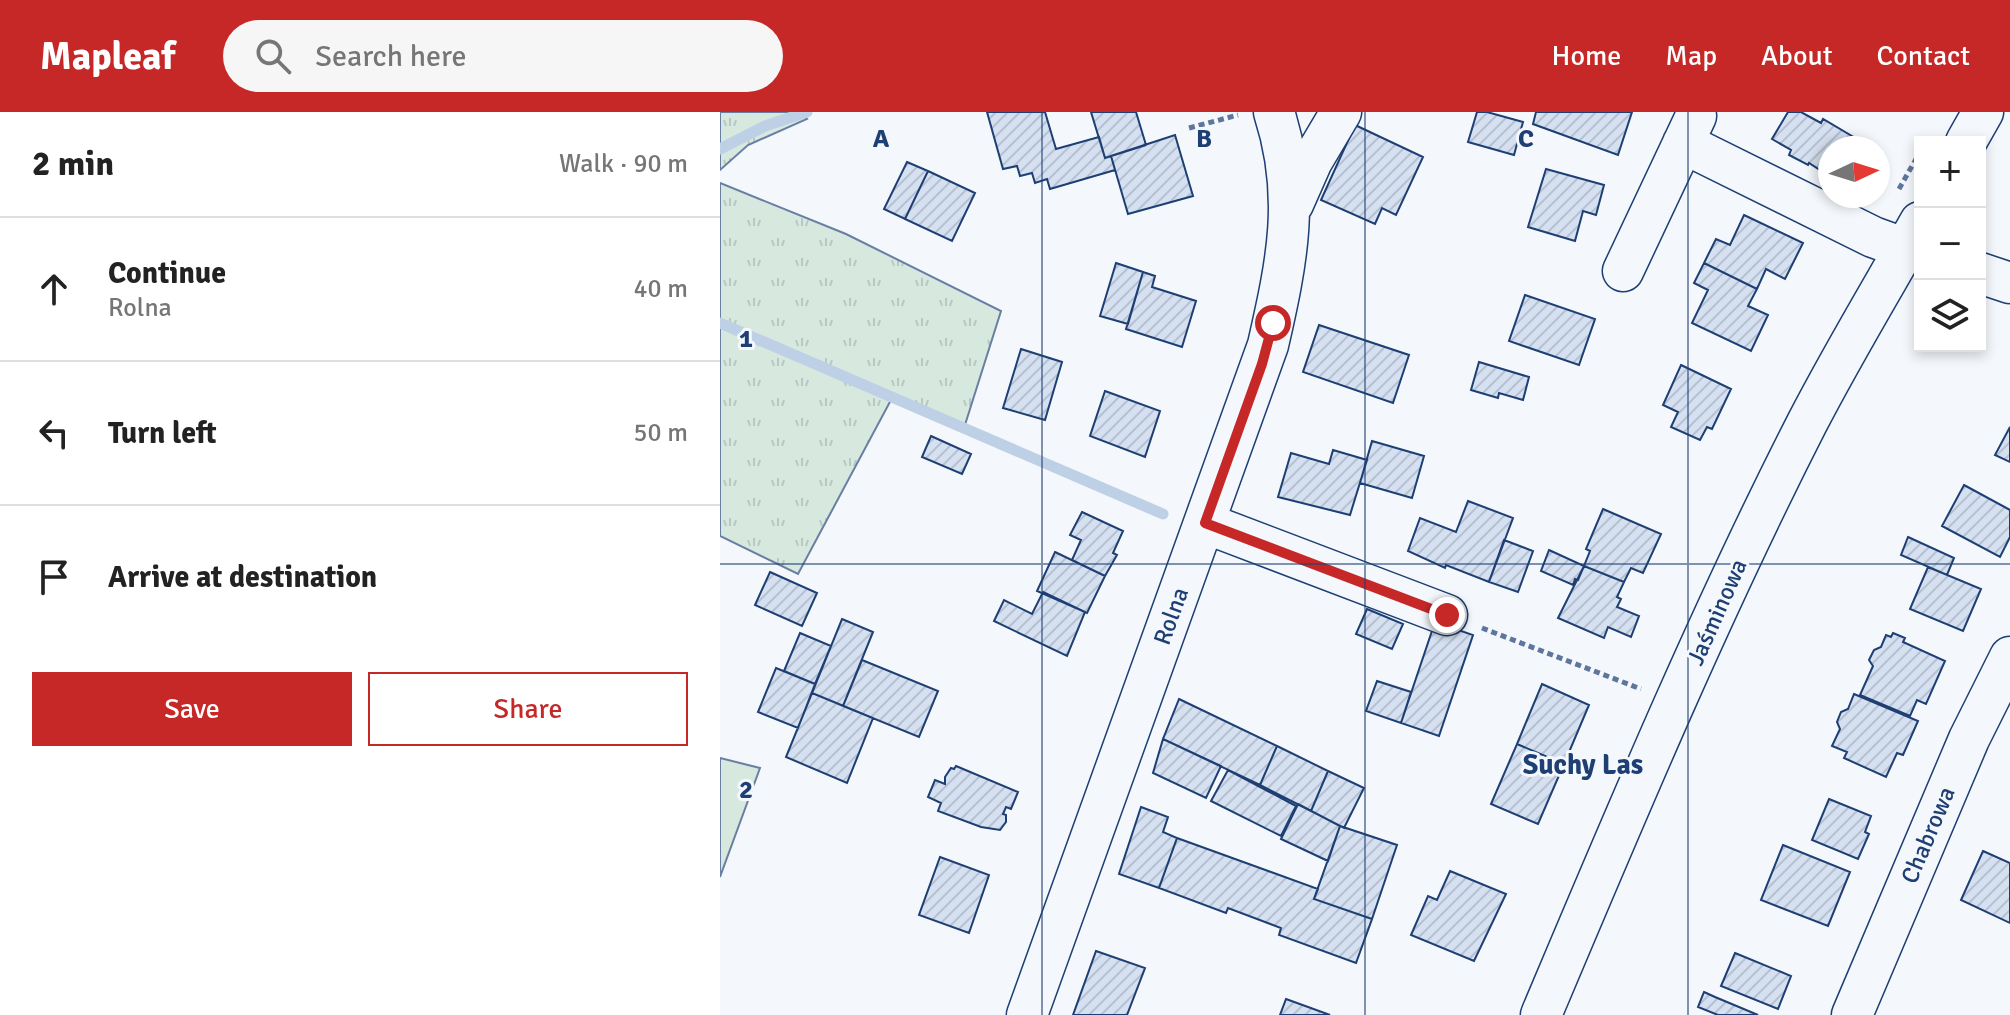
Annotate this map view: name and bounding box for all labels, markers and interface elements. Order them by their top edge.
search box [223,20,783,92]
text: Mapleaf [40,33,175,80]
icon: search [251,34,295,78]
text: Search here [315,38,467,75]
text: Home [1552,39,1621,73]
text: Map [1665,39,1717,73]
text: About [1761,39,1833,73]
text: Contact [1877,39,1970,73]
text: A [873,123,890,155]
text: B [1196,123,1212,155]
text: C [1518,123,1534,155]
north arrow [1818,136,1890,208]
map controls [1914,136,1986,352]
button: + [1914,136,1986,208]
text: 2 min [32,143,114,185]
text: Walk · 90 m [559,148,688,180]
button: − [1914,208,1986,280]
text: Continue [108,255,226,292]
icon: ahead [32,267,76,311]
text: 40 m [633,273,688,305]
button: layers [1914,280,1986,352]
text: Rolna [108,292,172,324]
route start [1255,305,1291,341]
text: 1 [739,323,753,355]
icon: left [32,411,76,455]
text: Turn left [108,415,217,452]
text: 50 m [633,417,688,449]
street label: Jaśminowa [1680,554,1754,670]
icon: arrive [32,555,76,599]
text: Arrive at destination [108,559,377,596]
street label: Rolna [1147,583,1195,649]
route end [1429,597,1465,633]
button: Save [32,672,352,746]
button: Share [368,672,688,746]
district label: Suchy Las [1523,748,1643,782]
text: 2 [739,774,753,806]
street label: Chabrowa [1894,782,1962,888]

